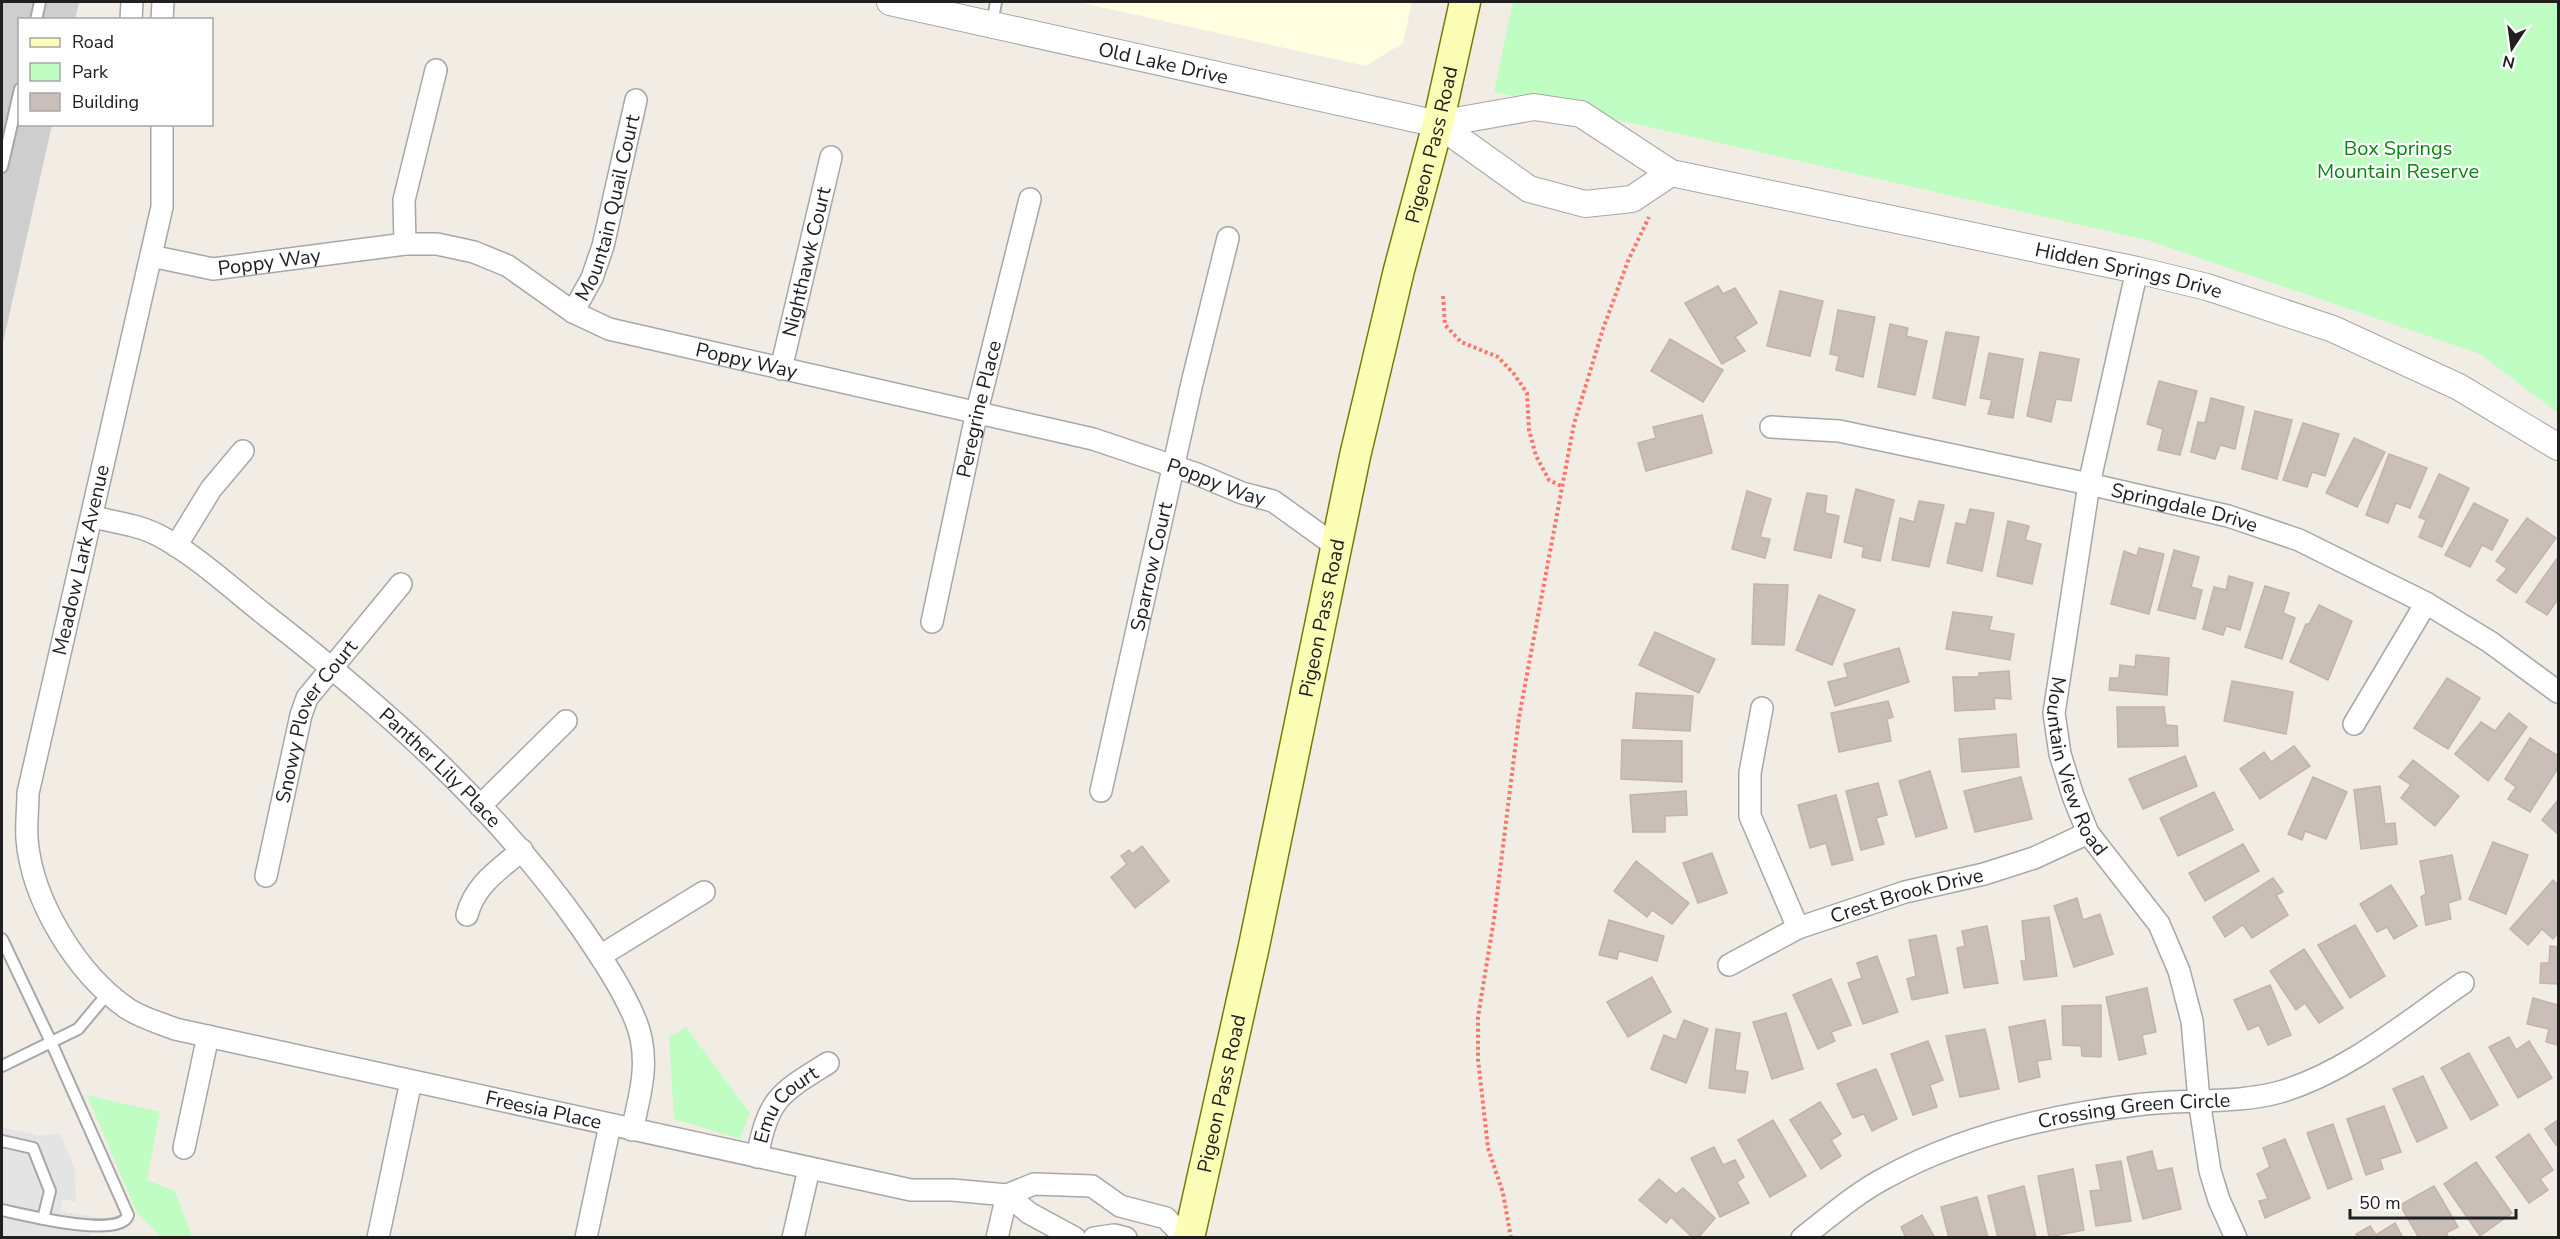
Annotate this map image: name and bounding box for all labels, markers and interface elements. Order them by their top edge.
legend [18,18,213,126]
north arrow [2482,18,2542,78]
text: Road [72,30,114,54]
street label: Old Lake Drive [1096,35,1231,90]
text: N [2501,50,2517,74]
text: Park [72,60,109,84]
street label: Pigeon Pass Road [1399,64,1464,226]
text: Building [72,90,139,114]
street label: Mountain Quail Court [568,111,646,306]
park label: Box Springs Mountain Reserve [2317,135,2479,185]
street label: Nighthawk Court [776,183,837,340]
street label: Hidden Springs Drive [2033,236,2226,305]
street label: Poppy Way [216,242,323,282]
street label: Poppy Way [693,336,801,385]
street label: Peregrine Place [950,338,1008,480]
street label: Poppy Way [1163,451,1269,512]
street label: Meadow Lark Avenue [46,462,116,658]
street label: Springdale Drive [2109,476,2262,539]
street label: Sparrow Court [1124,498,1179,634]
street label: Pigeon Pass Road [1292,536,1351,700]
street label: Snowy Plover Court [269,633,364,805]
street label: Mountain View Road [2040,675,2114,861]
street label: Panther Lily Place [373,701,508,833]
street label: Crest Brook Drive [1826,861,1986,930]
street label: Pigeon Pass Road [1190,1012,1252,1175]
street label: Emu Court [747,1059,824,1146]
street label: Freesia Place [483,1084,604,1135]
street label: Crossing Green Circle [2035,1086,2231,1135]
scale bar [2350,1182,2516,1220]
text: 50 m [2359,1191,2401,1215]

